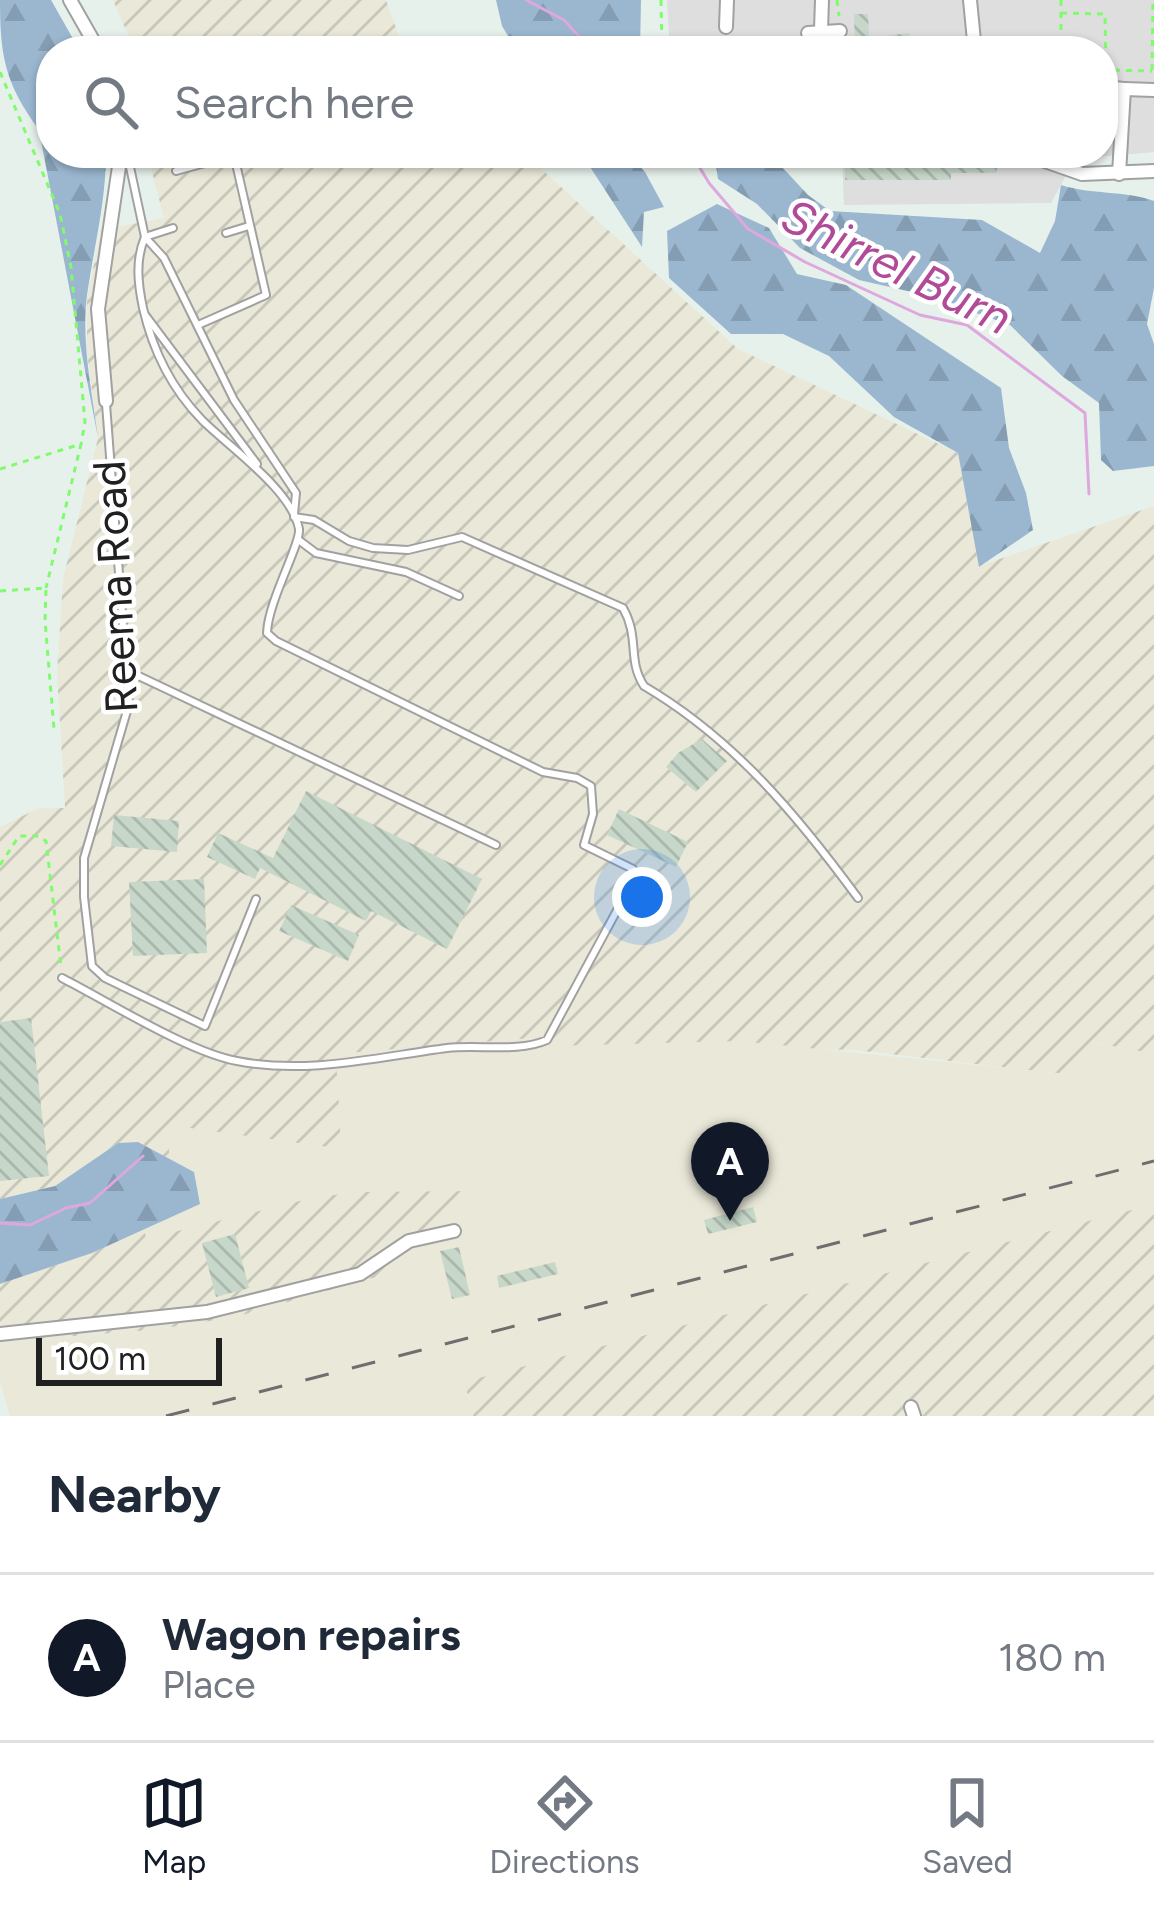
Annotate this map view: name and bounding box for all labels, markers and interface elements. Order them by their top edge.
search box [36,36,1118,168]
icon: search [78,69,144,135]
text: Search here [174,75,414,129]
water label: Shirrel Burn [773,186,1021,346]
street label: Reema Road [81,459,149,715]
your location [612,867,672,927]
pin: A [691,1122,769,1221]
scale bar [36,1332,222,1385]
text: 100 m [54,1339,146,1378]
text: Nearby [48,1464,221,1525]
text: Wagon repairs [162,1607,461,1661]
text: A [73,1634,101,1681]
text: 180 m [998,1634,1106,1681]
text: Place [162,1661,255,1708]
tab: Map [141,1770,207,1881]
tab: Directions [489,1770,640,1881]
tab: Saved [922,1770,1013,1881]

